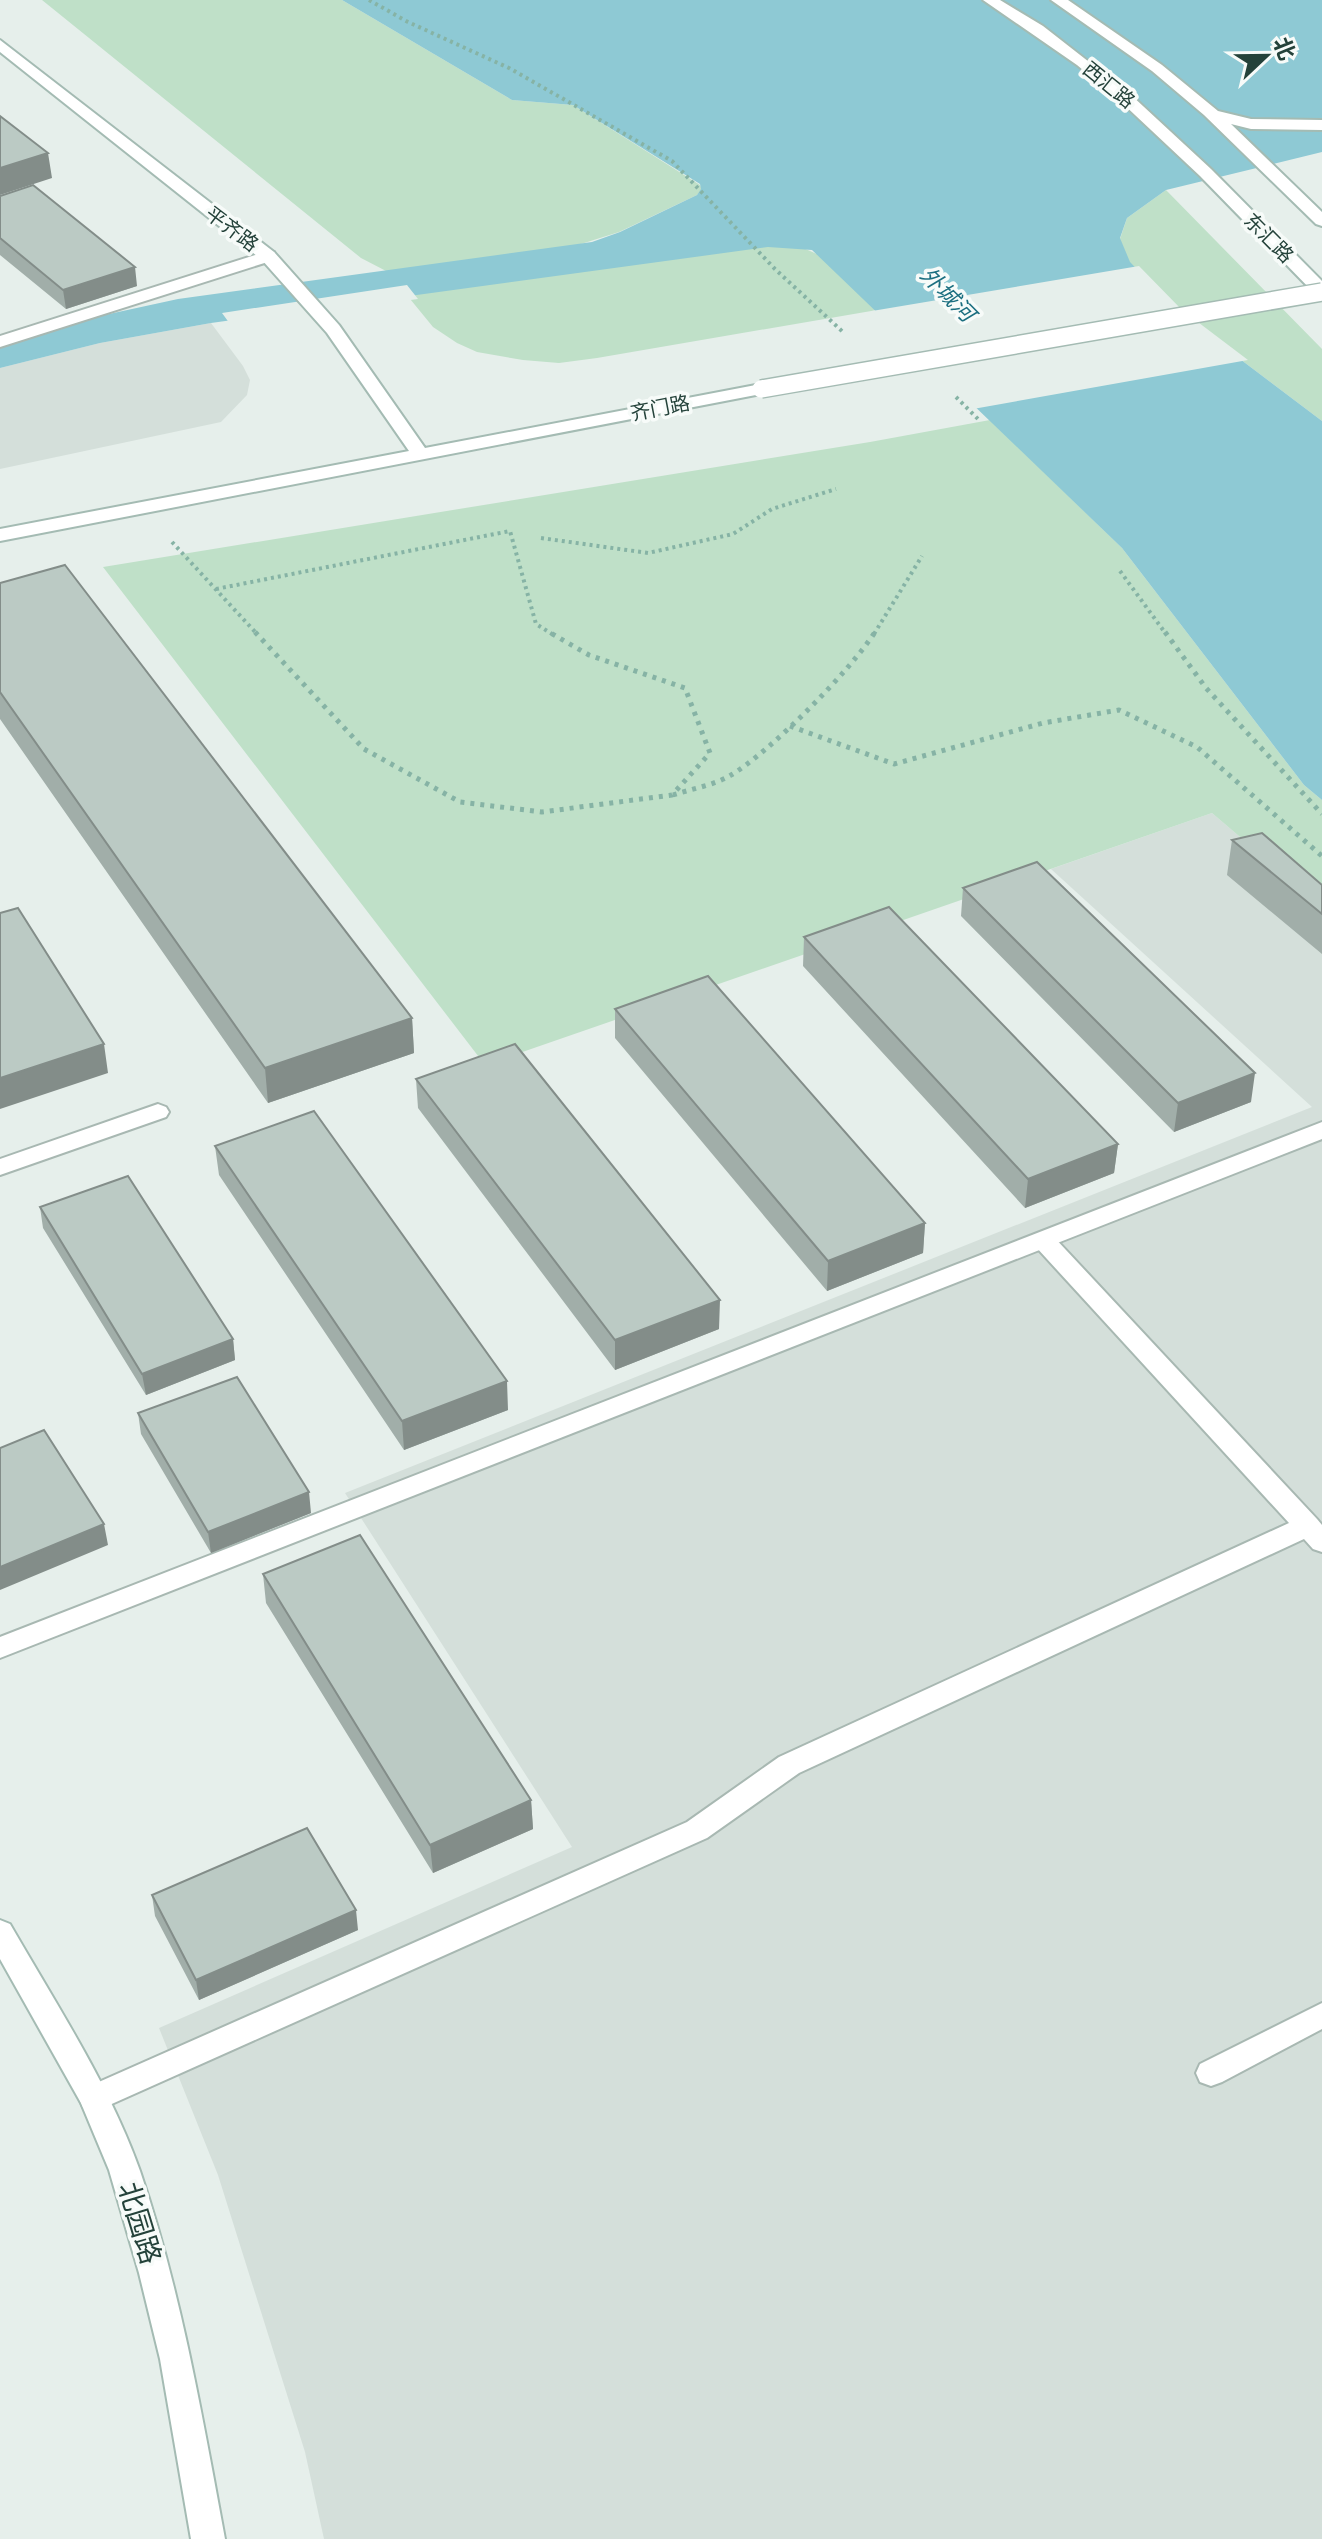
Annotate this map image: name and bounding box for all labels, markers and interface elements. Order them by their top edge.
north arrow [1226,16,1306,96]
text: 北 [1268,33,1301,64]
street label: 西汇路 [1078,57,1140,113]
street label: 平齐路 [201,201,263,257]
street label: 东汇路 [1239,208,1299,268]
water label: 外城河 [915,261,983,329]
street label: 齐门路 [628,390,692,426]
street label: 北园路 [112,2178,169,2268]

